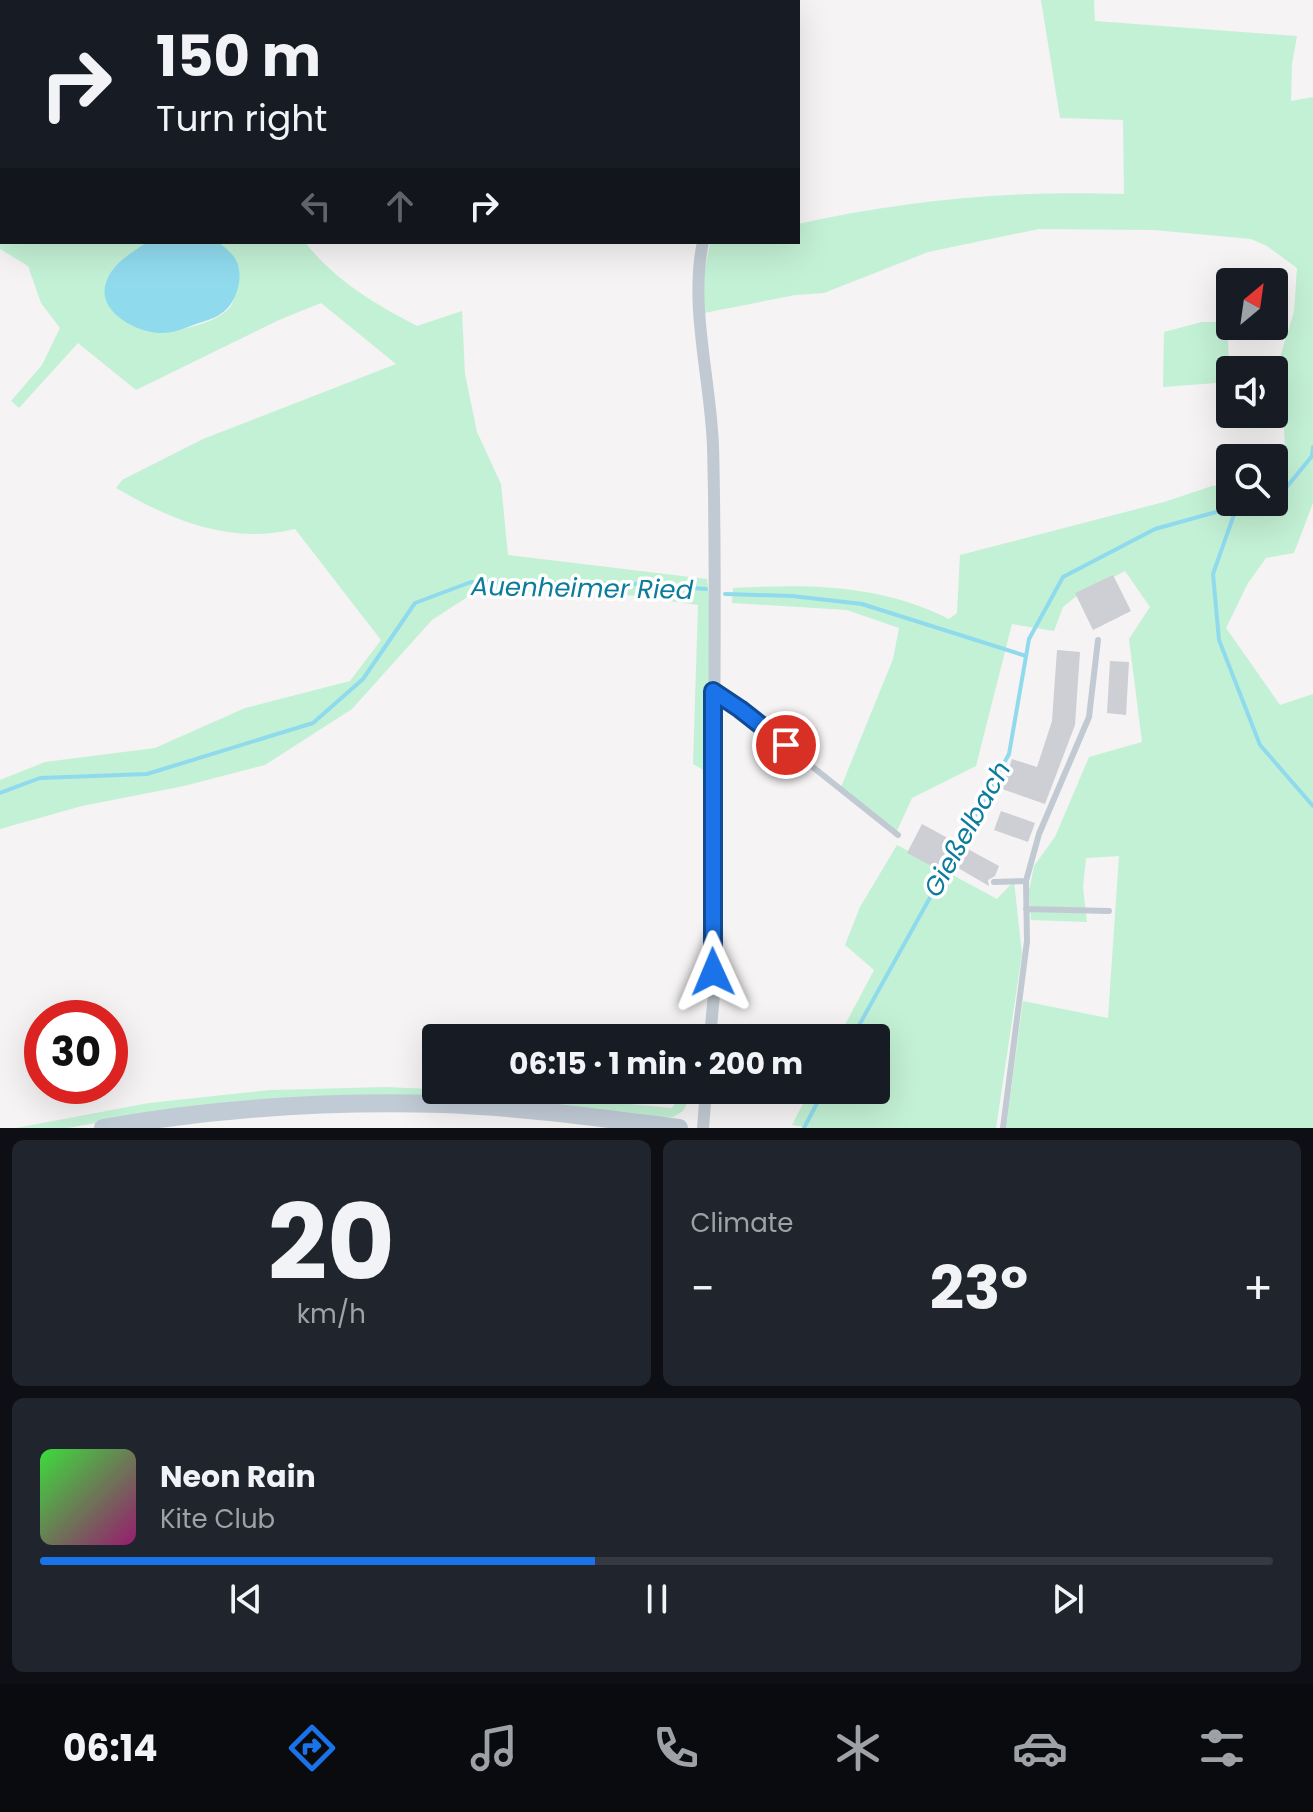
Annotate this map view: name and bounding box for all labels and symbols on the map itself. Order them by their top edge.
north arrow [1216,268,1288,340]
water label: Auenheimer Ried [470,568,694,608]
pin [752,711,820,779]
water label: Gießelbach [915,755,1019,903]
position arrow [671,930,755,1014]
speed limit sign: 30 [24,1000,128,1104]

